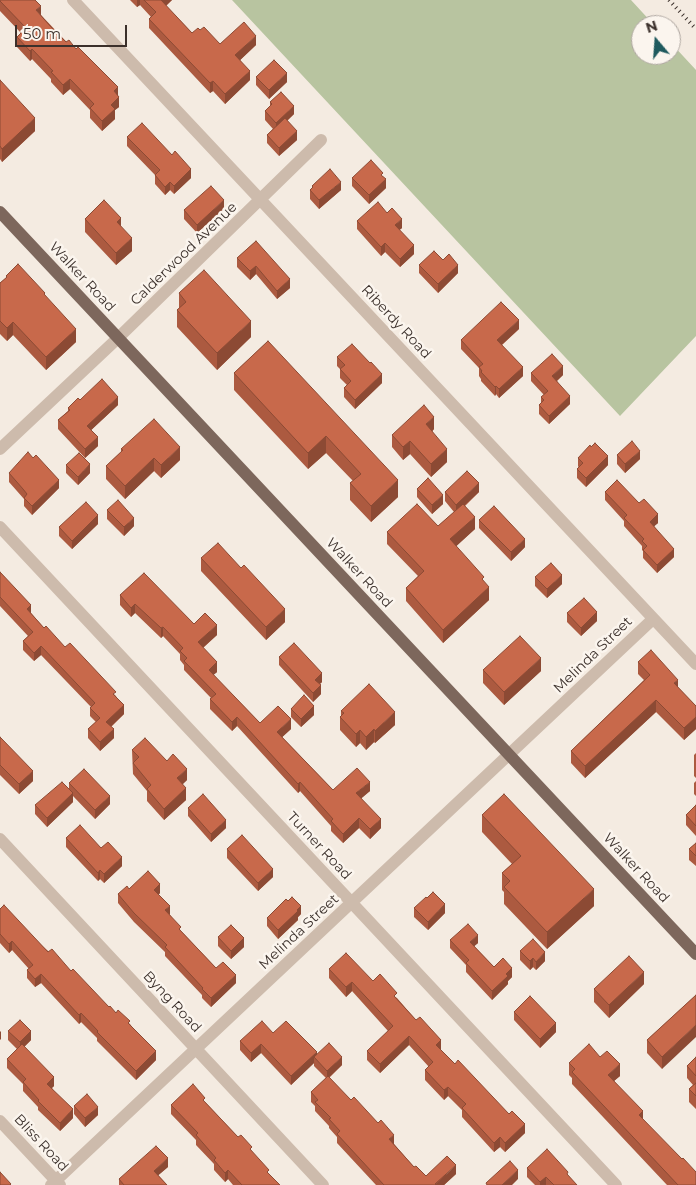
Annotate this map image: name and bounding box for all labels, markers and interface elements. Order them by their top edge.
scale bar [18,15,130,47]
north arrow [631,15,681,65]
text: N [644,16,660,37]
text: 50 m [23,24,61,43]
street label: Calderwood Avenue [127,199,241,309]
street label: Walker Road [45,239,119,315]
street label: Riberdy Road [358,282,434,362]
street label: Walker Road [322,535,396,611]
street label: Melinda Street [550,613,636,697]
street label: Turner Road [283,809,355,883]
street label: Walker Road [599,830,673,906]
street label: Melinda Street [256,891,342,973]
street label: Byng Road [139,968,205,1036]
street label: Bliss Road [10,1111,72,1175]

